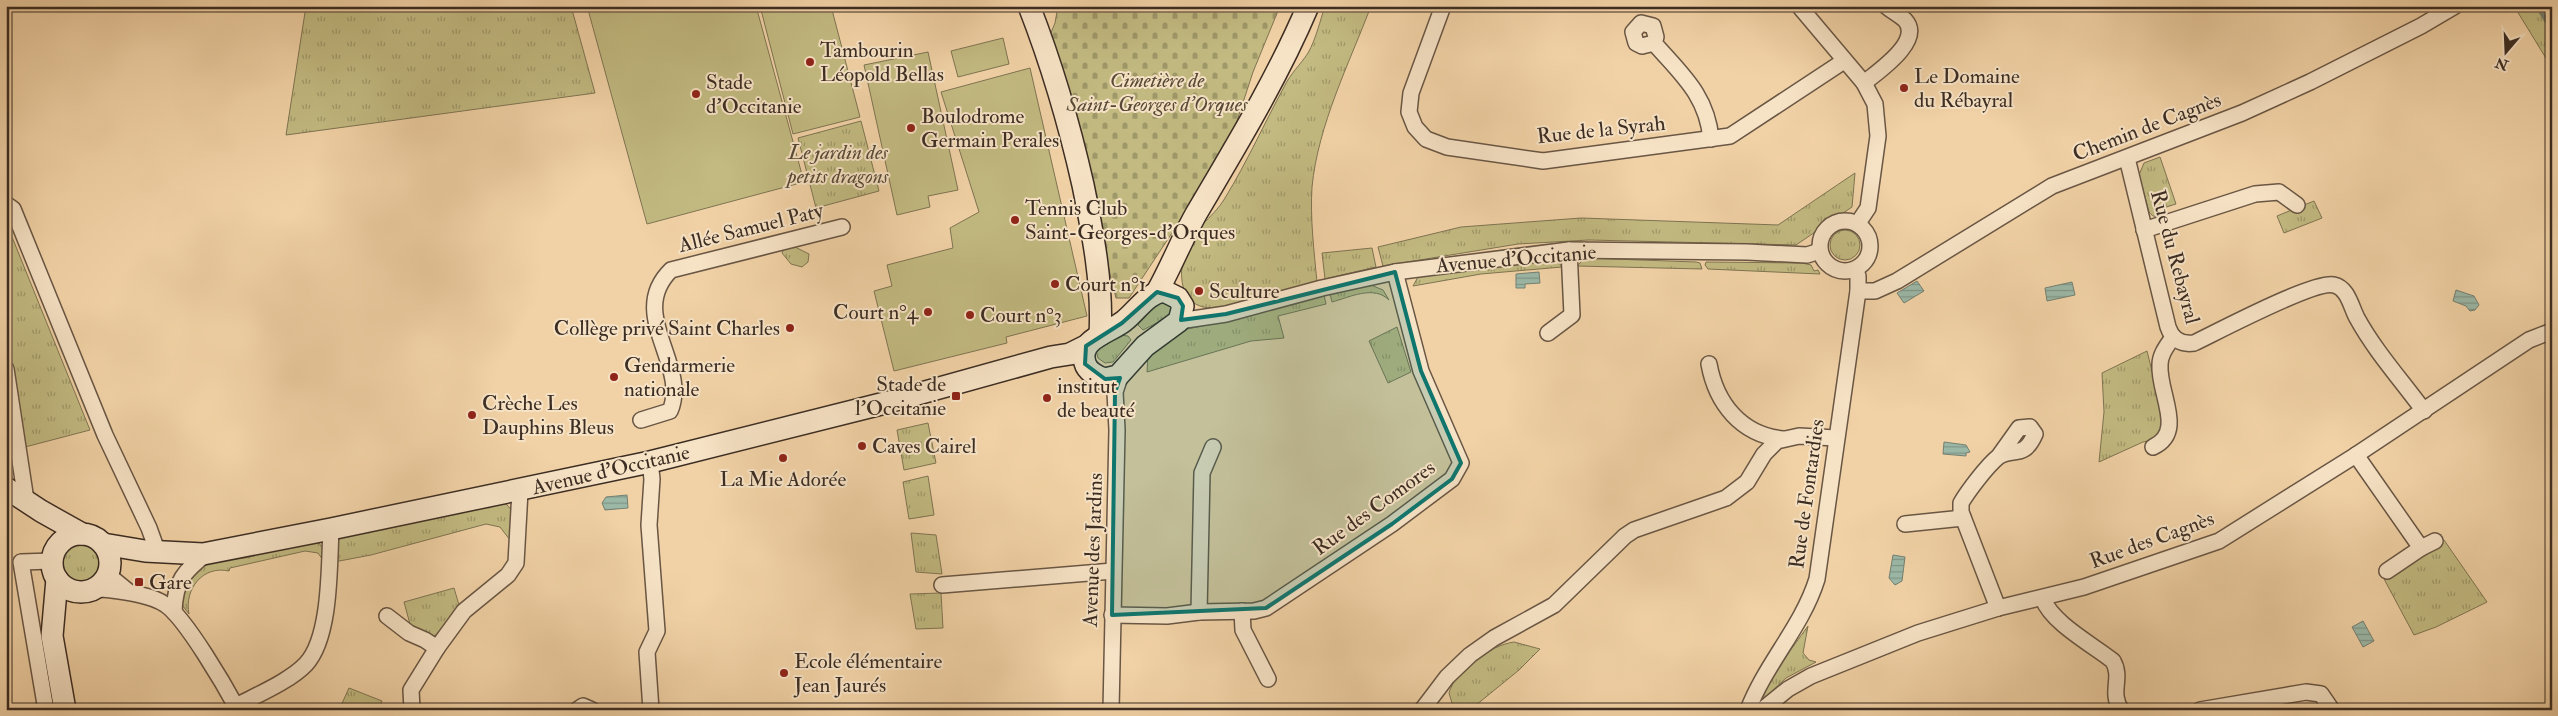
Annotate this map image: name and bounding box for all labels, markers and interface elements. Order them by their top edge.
north arrow [2480,28,2530,78]
place label: Tambourin Léopold Bellas [820,37,944,88]
text: N [2493,54,2512,74]
marker: Tambourin Léopold Bellas [804,56,816,68]
place label: Le Domaine du Rébayral [1914,63,2020,114]
park label: Cimetière de Saint-Georges d'Orques [1066,67,1249,118]
place label: Stade d'Occitanie [706,69,802,120]
marker: Le Domaine du Rébayral [1898,82,1910,94]
street label: Chemin de Cagnès [2069,86,2225,168]
marker: Stade d'Occitanie [690,88,702,100]
place label: Boulodrome Germain Perales [921,103,1059,154]
street label: Rue de la Syrah [1535,110,1667,150]
marker: Boulodrome Germain Perales [905,122,917,134]
park label: Le jardin des petits dragons [785,139,890,190]
street label: Rue du Rebayral [2144,187,2206,328]
place label: Tennis Club Saint-Georges-d'Orques [1025,195,1235,246]
street label: Allée Samuel Paty [675,197,827,259]
marker: Tennis Club Saint-Georges-d'Orques [1009,214,1021,226]
street label: Avenue d'Occitanie [1434,239,1598,280]
place label: Court n°1 [1065,271,1146,298]
marker: Court n°1 [1049,278,1061,290]
place label: Sculture [1209,278,1280,305]
marker: Sculture [1193,285,1205,297]
place label: Court n°4 [833,299,920,326]
place label: Court n°3 [980,302,1062,329]
marker: Court n°4 [922,306,934,318]
marker: Court n°3 [964,309,976,321]
place label: Collège privé Saint Charles [554,315,780,342]
marker: Collège privé Saint Charles [784,322,796,334]
place label: Gendarmerie nationale [624,352,735,403]
marker: Gendarmerie nationale [608,371,620,383]
place label: Stade de l'Occitanie [855,371,946,422]
place label: institut de beauté [1057,373,1135,424]
place label: Crèche Les Dauphins Bleus [482,390,614,441]
marker: Stade de l'Occitanie [950,390,962,402]
marker: institut de beauté [1041,392,1053,404]
marker: Crèche Les Dauphins Bleus [466,409,478,421]
street label: Rue de Fontardies [1783,417,1831,571]
place label: Caves Cairel [872,433,977,460]
street label: Avenue d'Occitanie [529,439,693,501]
marker: Caves Cairel [856,440,868,452]
marker: La Mie Adorée [777,452,789,464]
street label: Rue des Comores [1307,454,1441,562]
place label: La Mie Adorée [720,466,846,493]
street label: Avenue des Jardins [1077,472,1109,629]
street label: Rue des Cagnès [2086,505,2218,575]
place label: Gare [149,569,192,596]
marker: Gare [133,576,145,588]
place label: Ecole élémentaire Jean Jaurés [793,648,942,699]
marker: Ecole élémentaire Jean Jaurés [778,667,790,679]

